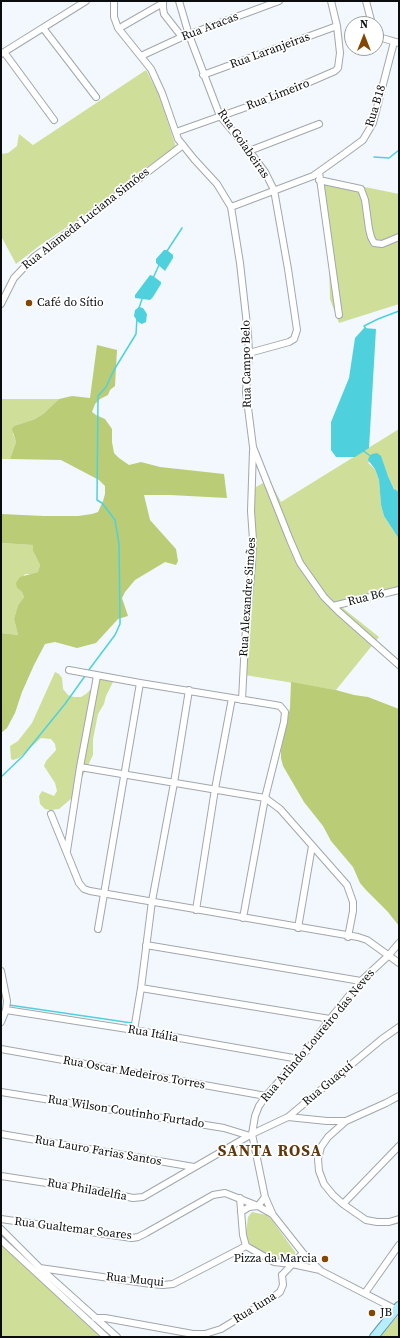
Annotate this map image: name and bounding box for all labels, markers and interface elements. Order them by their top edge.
street label: Rua Aracas [180,10,240,44]
north arrow [344,16,384,56]
text: N [360,17,368,32]
street label: Rua Laranjeiras [228,30,312,72]
street label: Rua Limeiro [244,76,312,114]
street label: Rua B18 [363,83,389,129]
street label: Rua Goiabeiras [214,107,272,181]
street label: Rua Alameda Luciana Simões [20,165,152,273]
place label: Café do Sítio [37,296,104,310]
marker: Café do Sítio [24,298,34,308]
street label: Rua Campo Belo [239,320,255,408]
street label: Rua Alexandre Simões [237,537,259,657]
street label: Rua B6 [346,587,386,609]
street label: Rua Arlindo Loureiro das Neves [258,967,378,1105]
street label: Rua Itália [127,1022,179,1046]
street label: Rua Oscar Medeiros Torres [62,1053,206,1093]
street label: Rua Guaçuí [300,1059,356,1109]
street label: Rua Wilson Coutinho Furtado [47,1092,205,1132]
street label: Rua Lauro Farias Santos [33,1133,163,1169]
district label: SANTA ROSA [218,1142,322,1162]
street label: Rua Philadelfia [46,1176,128,1204]
street label: Rua Gualtemar Soares [13,1215,133,1243]
place label: Pizza da Marcia [234,1252,317,1266]
marker: Pizza da Marcia [320,1254,330,1264]
street label: Rua Muqui [105,1270,165,1290]
street label: Rua Iuna [231,1289,279,1327]
place label: JB [380,1306,392,1320]
marker: JB [367,1308,377,1318]

